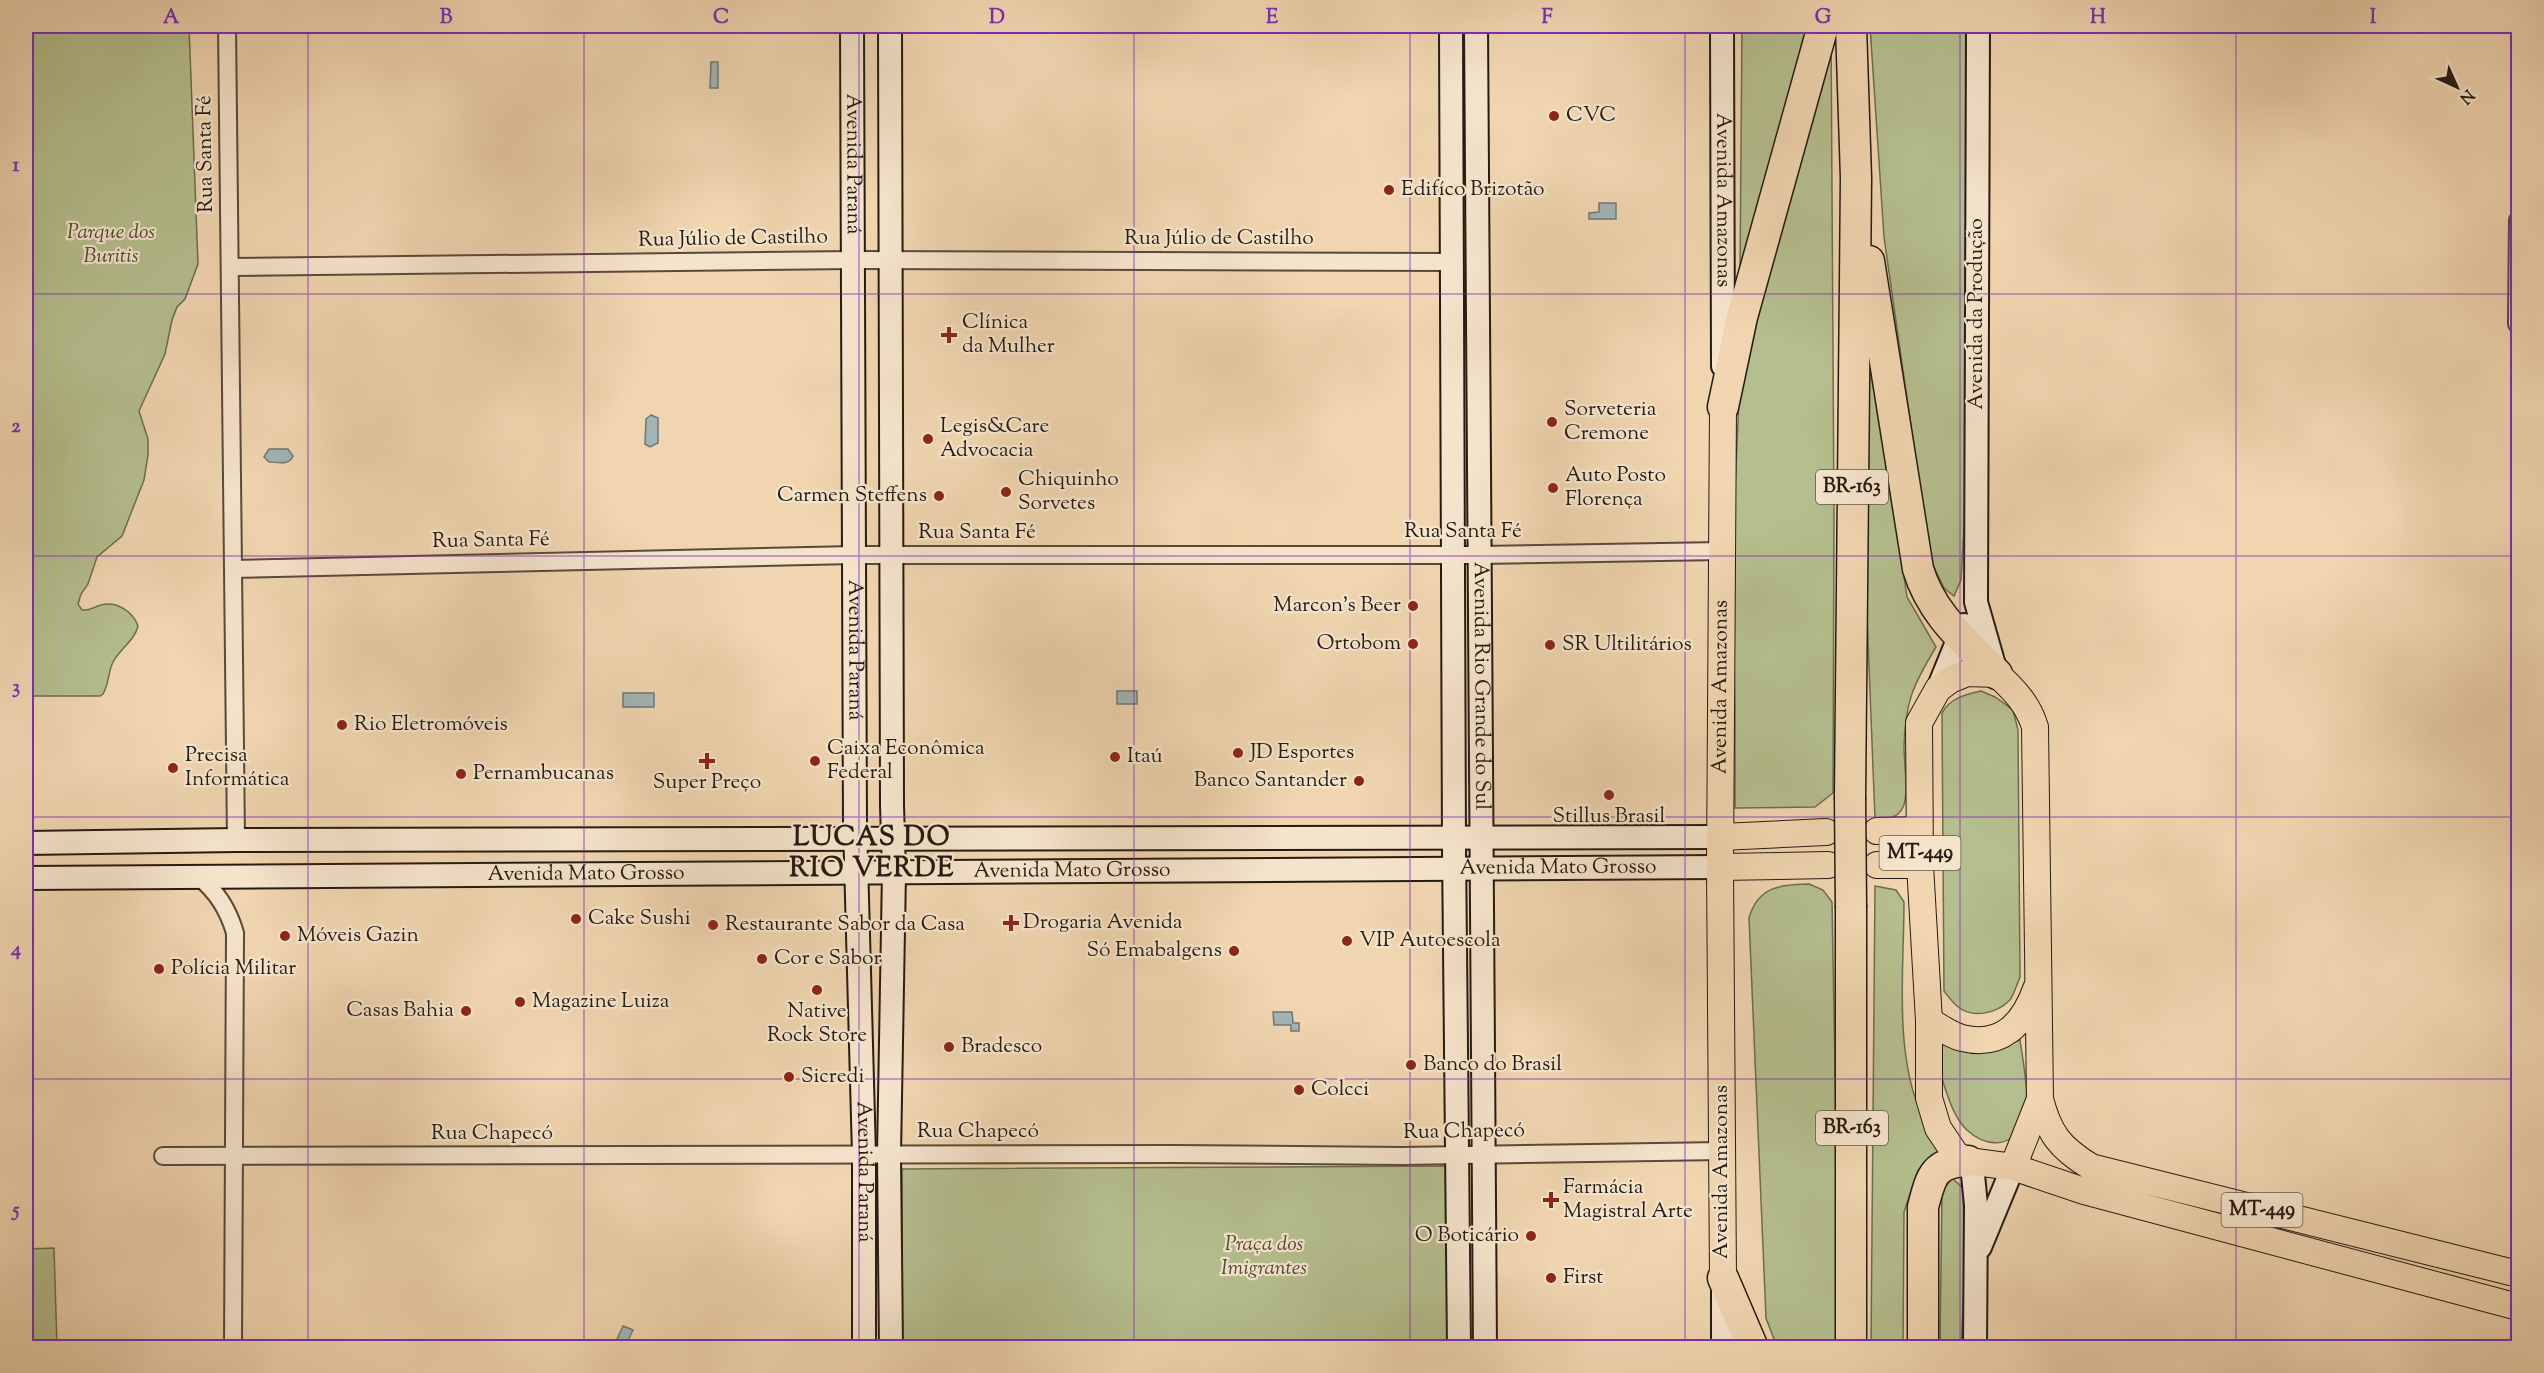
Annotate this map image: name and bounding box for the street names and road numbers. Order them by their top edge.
street label: Avenida Paraná [837,93,868,235]
street label: Rua Santa Fé [190,95,222,213]
street label: Avenida Amazonas [1707,113,1738,287]
street label: Avenida da Produção [1962,218,1992,410]
street label: Rua Júlio de Castilho [638,222,828,256]
street label: Rua Júlio de Castilho [1124,224,1314,254]
road number: BR-163 [1816,470,1888,504]
street label: Rua Santa Fé [1404,517,1522,547]
street label: Rua Santa Fé [918,518,1036,548]
street label: Rua Santa Fé [432,525,550,557]
street label: Avenida Rio Grande do Sul [1465,562,1496,810]
street label: Avenida Paraná [839,579,870,721]
street label: Avenida Amazonas [1706,600,1737,774]
road number: MT-449 [1880,836,1960,870]
street label: Avenida Mato Grosso [1459,852,1657,884]
street label: Avenida Mato Grosso [973,856,1171,887]
street label: Avenida Mato Grosso [487,859,685,890]
street label: Avenida Amazonas [1707,1085,1737,1259]
street label: Avenida Paraná [848,1101,879,1243]
road number: BR-163 [1816,1111,1888,1145]
street label: Rua Chapecó [1403,1116,1525,1148]
street label: Rua Chapecó [917,1117,1039,1147]
street label: Rua Chapecó [431,1119,553,1149]
road number: MT-449 [2222,1193,2302,1227]

